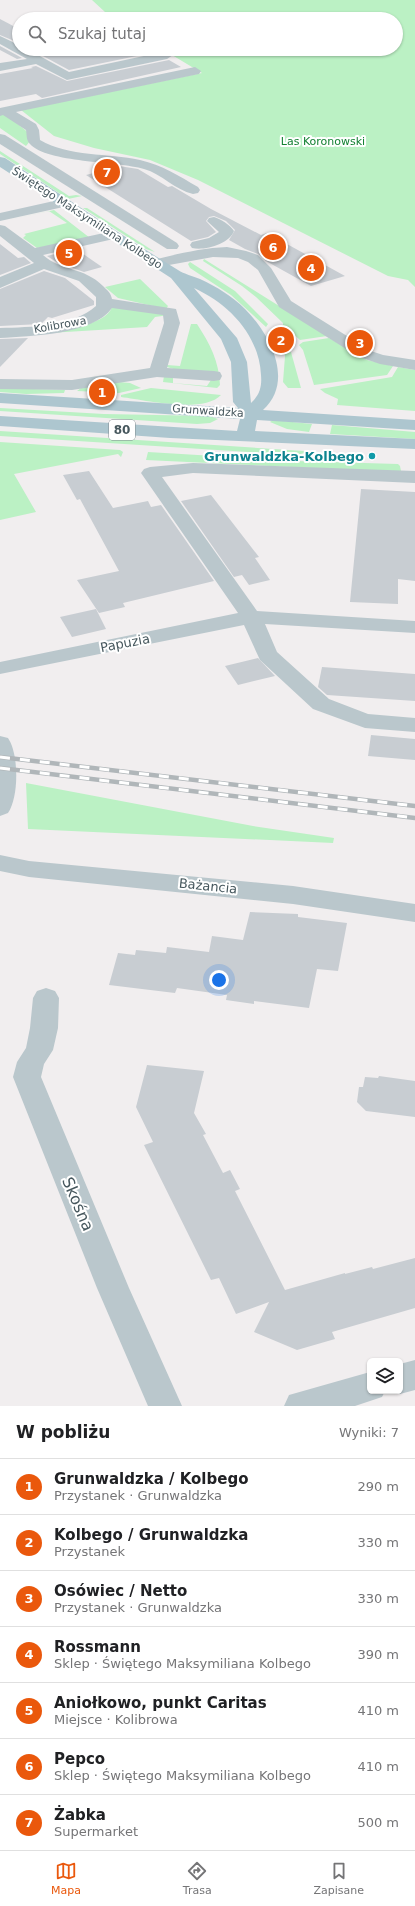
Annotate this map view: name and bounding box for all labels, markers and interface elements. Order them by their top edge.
search box [12,12,403,56]
icon: search [26,23,48,45]
text: Szukaj tutaj [58,25,146,43]
park label: Las Koronowski [281,135,365,148]
pin: 7 [94,157,120,187]
street label: Świętego Maksymiliana Kolbego [9,164,165,272]
pin: 6 [260,232,286,262]
pin: 5 [56,238,82,268]
pin: 4 [298,253,324,283]
street label: Kolibrowa [33,314,87,336]
pin: 2 [268,325,294,355]
pin: 3 [347,328,373,358]
pin: 1 [89,377,115,407]
street label: Grunwaldzka [172,402,244,420]
road number: 80 [109,420,135,440]
place label: Grunwaldzka-Kolbego [204,449,364,464]
marker: Grunwaldzka-Kolbego [367,451,377,461]
street label: Papuzia [99,631,151,655]
street label: Bażancia [178,875,238,897]
your location [209,970,229,990]
street label: Skośna [58,1174,98,1234]
map controls [367,1358,403,1394]
button: layers [367,1358,403,1394]
text: W pobliżu [16,1422,110,1442]
text: Wyniki: 7 [339,1425,399,1440]
text: Grunwaldzka / Kolbego [54,1470,248,1488]
text: 1 [24,1479,34,1494]
text: 290 m [357,1479,399,1494]
text: Przystanek · Grunwaldzka [54,1488,222,1503]
text: Kolbego / Grunwaldzka [54,1526,248,1544]
text: 2 [24,1535,34,1550]
text: 330 m [357,1535,399,1550]
text: Przystanek [54,1544,125,1559]
text: Osówiec / Netto [54,1582,187,1600]
text: 3 [24,1591,34,1606]
text: 330 m [357,1591,399,1606]
text: Przystanek · Grunwaldzka [54,1600,222,1615]
text: Rossmann [54,1638,141,1656]
text: 4 [24,1647,34,1662]
text: 390 m [357,1647,399,1662]
text: Sklep · Świętego Maksymiliana Kolbego [54,1656,311,1671]
text: Aniołkowo, punkt Caritas [54,1694,267,1712]
text: 5 [24,1703,34,1718]
text: 410 m [357,1703,399,1718]
text: Miejsce · Kolibrowa [54,1712,178,1727]
text: Pepco [54,1750,105,1768]
text: 6 [24,1759,34,1774]
text: 410 m [357,1759,399,1774]
text: Sklep · Świętego Maksymiliana Kolbego [54,1768,311,1783]
text: Żabka [54,1806,106,1824]
text: 7 [24,1815,34,1830]
text: 500 m [357,1815,399,1830]
text: Supermarket [54,1824,138,1839]
tab: Mapa [51,1860,81,1897]
tab: Trasa [183,1860,212,1897]
tab: Zapisane [314,1860,364,1897]

